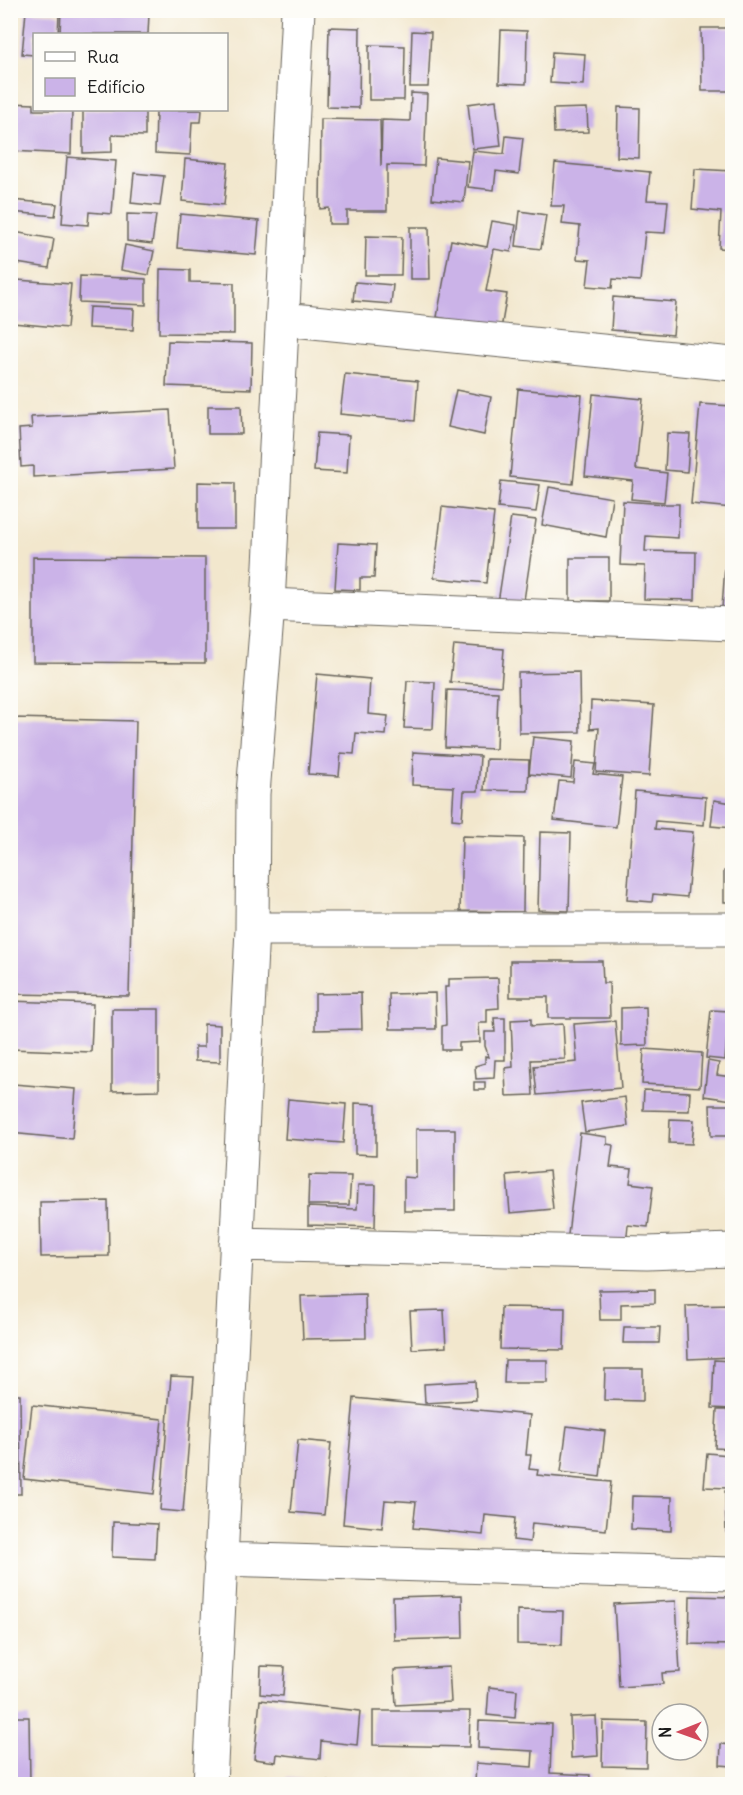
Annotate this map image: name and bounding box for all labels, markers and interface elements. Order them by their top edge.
legend [33,33,228,111]
text: Rua [87,45,119,68]
text: Edifício [87,75,145,98]
north arrow [650,1702,710,1762]
text: N [655,1727,675,1738]

